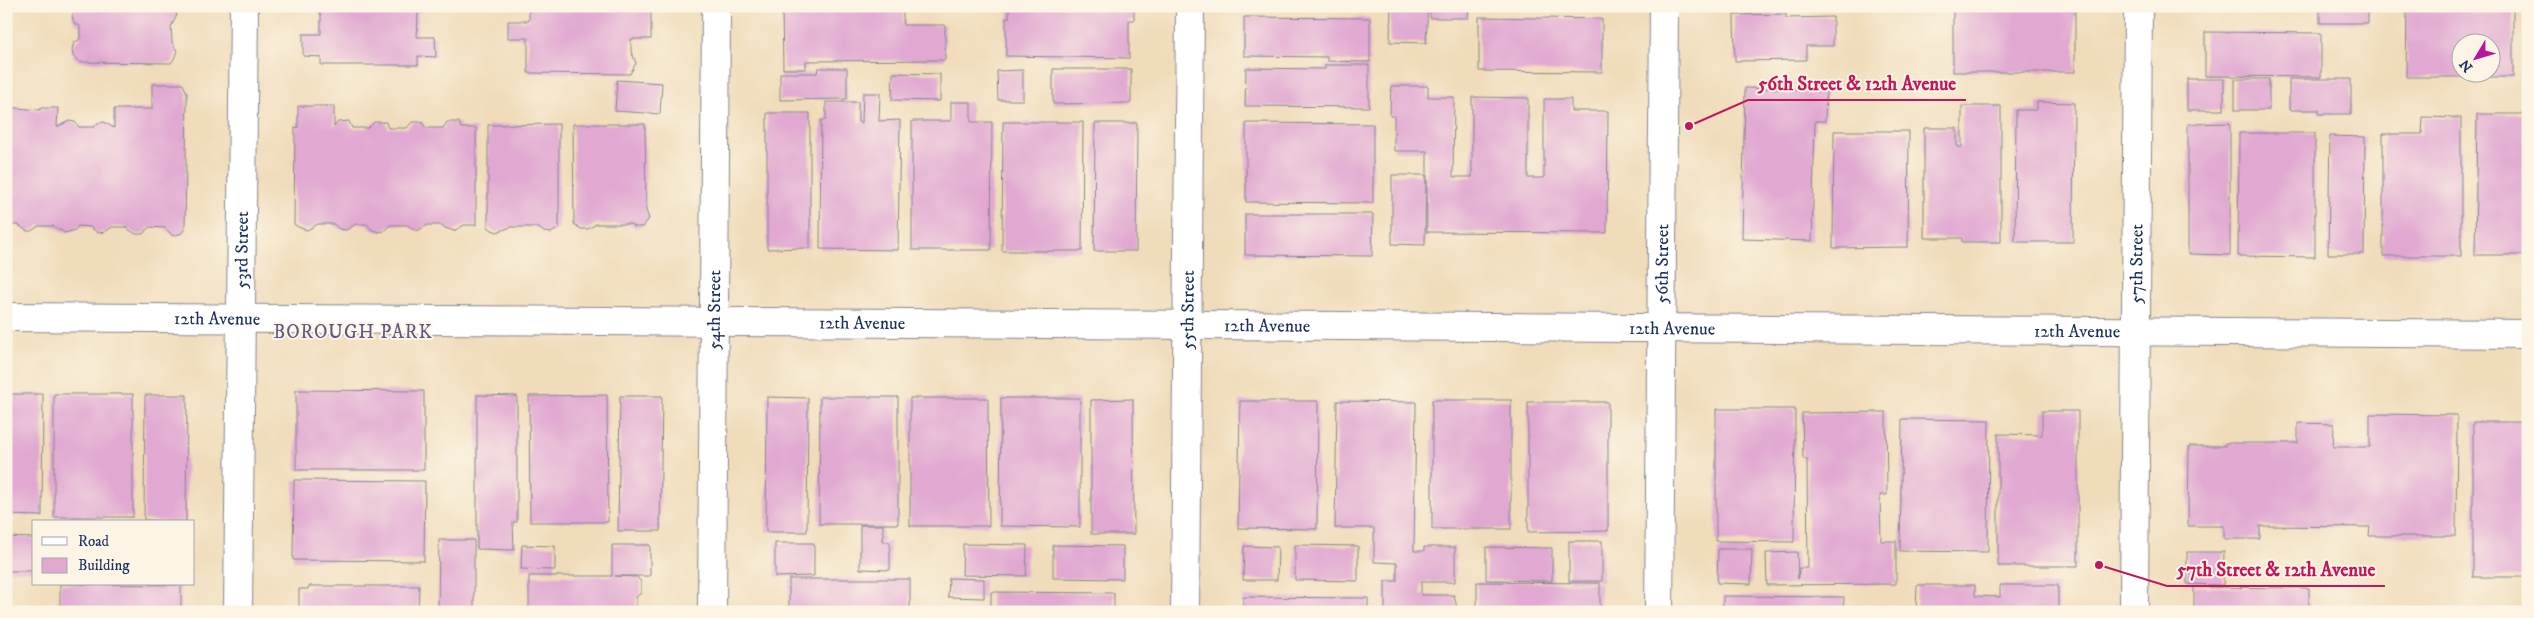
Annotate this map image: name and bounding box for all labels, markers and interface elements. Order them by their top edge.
north arrow [2452,32,2502,82]
text: N [2456,55,2477,75]
callout: 56th Street & 12th Avenue [1748,66,1966,100]
text: 56th Street & 12th Avenue [1757,73,1956,96]
street label: 53rd Street [231,211,254,289]
street label: 56th Street [1652,224,1674,304]
street label: 57th Street [2126,224,2149,304]
street label: 54th Street [704,270,726,350]
street label: 55th Street [1177,270,1200,350]
street label: 12th Avenue [174,308,260,331]
street label: 12th Avenue [819,312,905,335]
street label: 12th Avenue [1224,315,1310,338]
street label: 12th Avenue [1629,318,1715,341]
district label: BOROUGH PARK [273,321,433,344]
street label: 12th Avenue [2034,321,2120,343]
legend [32,520,195,586]
text: Road [78,532,110,551]
callout: 57th Street & 12th Avenue [2167,552,2385,586]
text: Building [78,556,130,575]
text: 57th Street & 12th Avenue [2176,559,2375,582]

